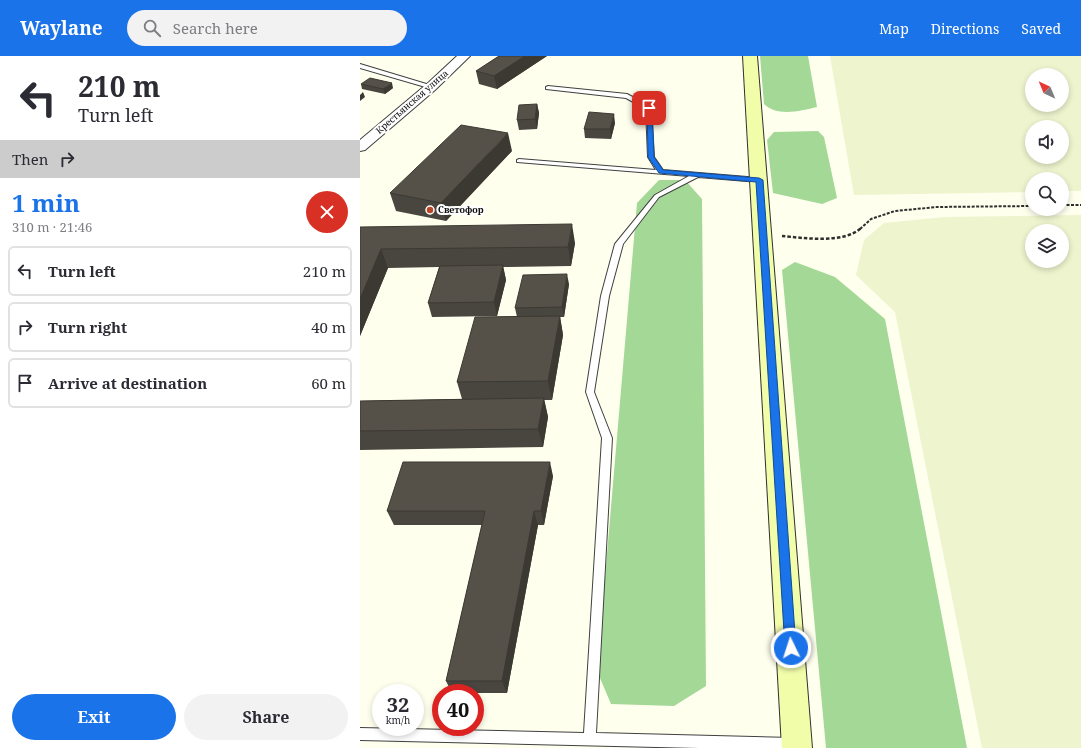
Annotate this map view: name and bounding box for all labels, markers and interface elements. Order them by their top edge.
search box [127,10,407,46]
text: Waylane [20,15,103,41]
icon: search [141,17,163,39]
text: Search here [173,18,258,38]
text: Map [879,19,909,38]
text: Directions [931,19,999,38]
text: Saved [1021,19,1061,38]
street label: Крестьянская улица [373,66,451,137]
text: 210 m [78,67,160,105]
north arrow [1025,68,1069,112]
map controls [1025,68,1069,268]
icon: left [12,72,64,124]
pin [632,91,666,125]
icon: arrive [638,97,660,119]
text: Turn left [78,103,153,127]
button: sound [1025,120,1069,164]
icon: right [56,148,78,170]
text: Then [12,149,48,169]
button: search [1025,172,1069,216]
text: 1 min [12,186,80,219]
button: close [306,191,348,233]
place label: Светофор [438,203,484,216]
marker: Светофор [425,205,435,215]
text: 310 m · 21:46 [12,218,92,236]
button: layers [1025,224,1069,268]
icon: left [14,260,36,282]
text: Turn left [48,261,116,281]
text: 210 m [303,261,346,281]
icon: right [14,316,36,338]
text: Turn right [48,317,127,337]
text: 40 m [311,317,346,337]
icon: arrive [14,372,36,394]
text: Arrive at destination [48,373,207,393]
text: 60 m [311,373,346,393]
position arrow [770,627,812,669]
speed limit sign: 40 [432,684,484,736]
text: 32 [387,691,409,718]
button: Exit [12,694,176,740]
button: Share [184,694,348,740]
text: km/h [386,713,410,727]

